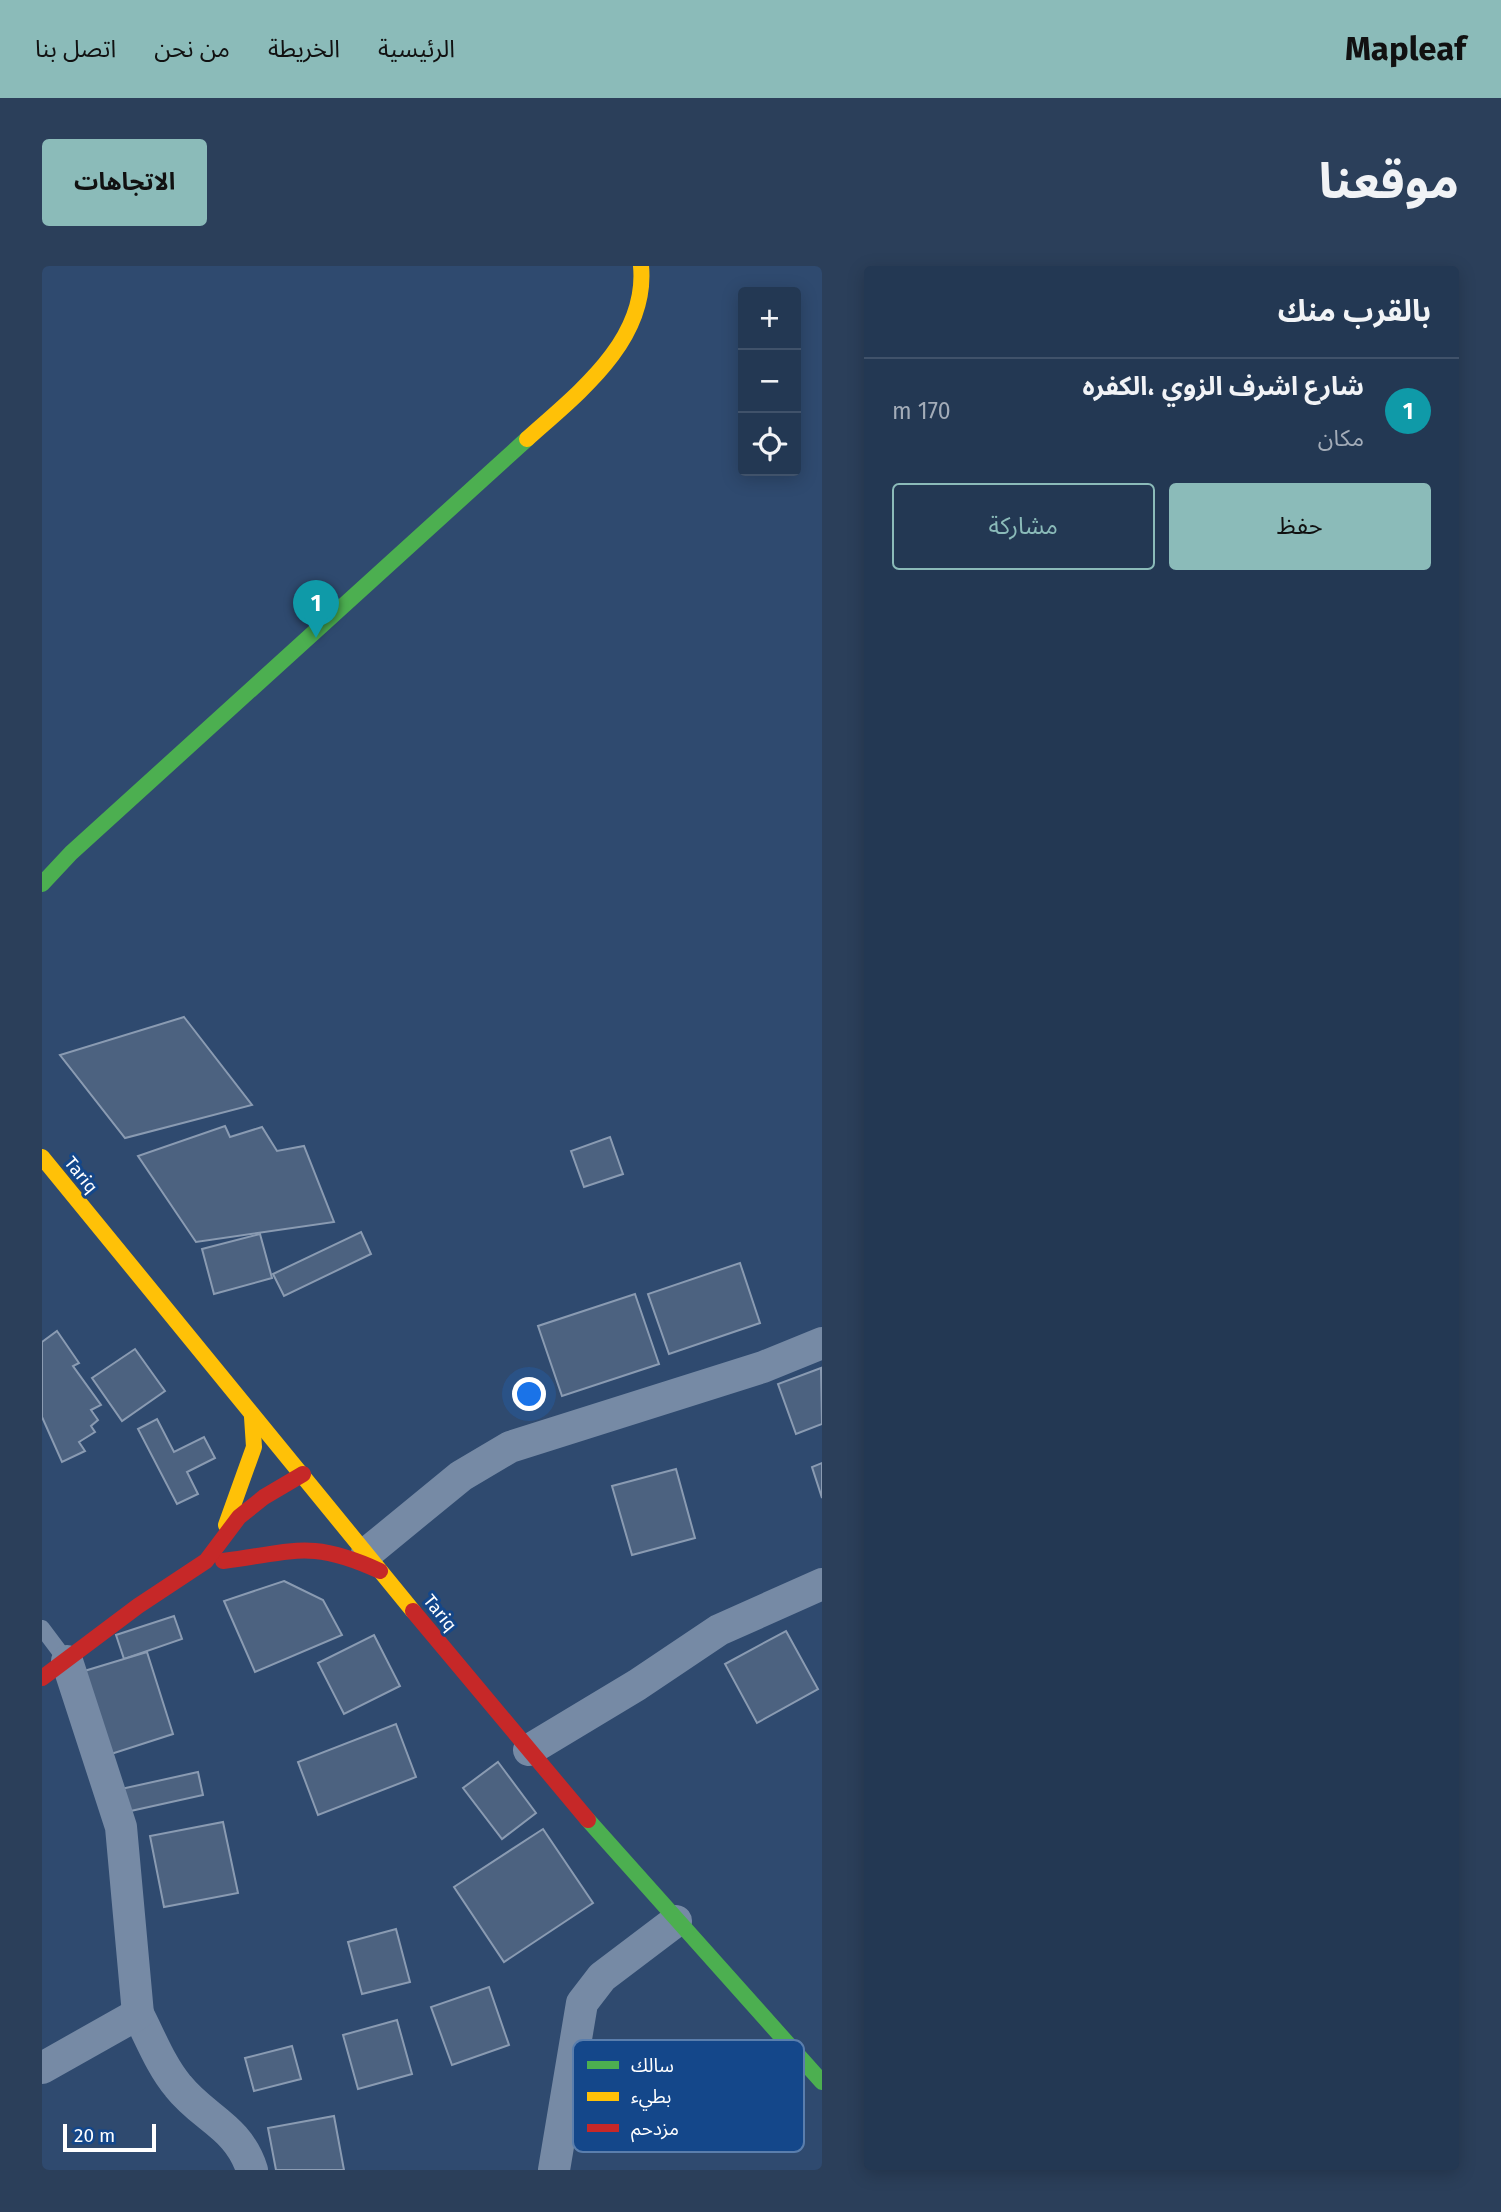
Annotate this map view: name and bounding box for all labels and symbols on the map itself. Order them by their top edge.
pin: 1 [293,580,339,638]
street label: Tariq [60,1152,102,1198]
your location [512,1377,546,1411]
street label: Tariq [419,1590,461,1636]
legend [573,2040,804,2152]
text: سالك [631,2054,674,2077]
text: بطيء [631,2085,671,2111]
text: مزدحم [631,2117,679,2143]
scale bar [63,2121,156,2153]

